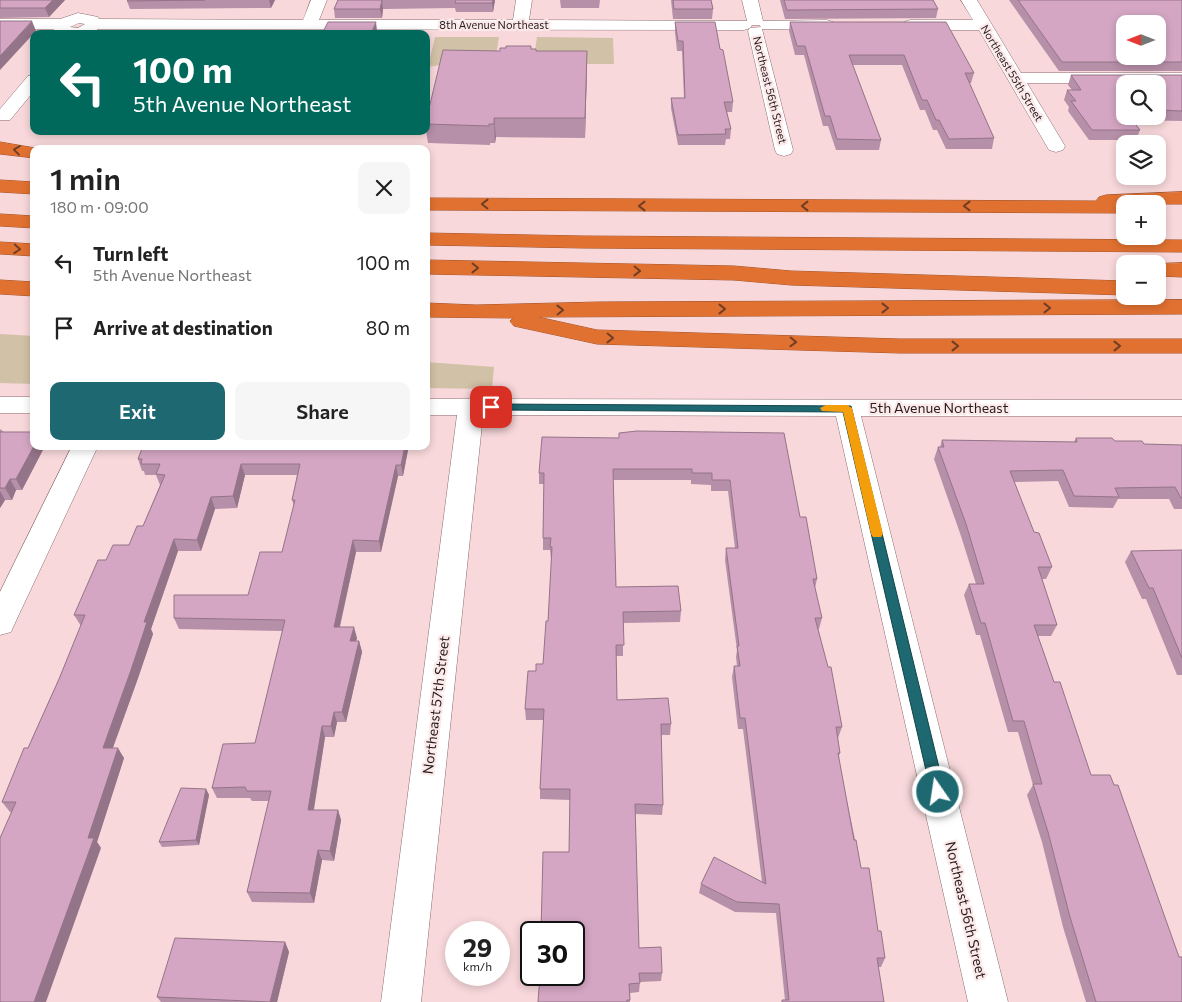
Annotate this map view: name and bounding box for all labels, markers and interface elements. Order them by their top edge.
north arrow [1116,15,1166,65]
map controls [1116,15,1166,305]
street label: 8th Avenue Northeast [439,18,549,31]
street label: Northeast 55th Street [979,22,1047,124]
street label: Northeast 56th Street [751,35,790,145]
text: 100 m [133,47,233,90]
icon: left [50,50,115,115]
button: search [1116,75,1166,125]
text: 5th Avenue Northeast [133,90,351,117]
button: layers [1116,135,1166,185]
one-way arrow [13,145,21,156]
text: 1 min [50,159,121,196]
button: close [358,162,410,214]
button: + [1116,195,1166,245]
text: 180 m · 09:00 [50,197,149,216]
one-way arrow [480,199,488,209]
one-way arrow [638,201,646,211]
one-way arrow [801,201,808,211]
one-way arrow [963,201,971,211]
text: Turn left [93,242,168,265]
one-way arrow [13,244,21,255]
icon: left [50,249,78,277]
text: 100 m [357,251,410,274]
button: − [1116,255,1166,305]
one-way arrow [472,263,479,273]
text: 5th Avenue Northeast [93,265,252,284]
one-way arrow [634,266,642,277]
one-way arrow [882,303,889,313]
one-way arrow [1044,303,1052,313]
one-way arrow [719,304,727,314]
one-way arrow [556,305,564,315]
icon: arrive [50,314,78,342]
text: Arrive at destination [93,316,273,339]
text: 80 m [366,316,410,339]
one-way arrow [606,333,614,343]
one-way arrow [789,337,797,348]
one-way arrow [952,341,959,351]
one-way arrow [1114,341,1122,351]
button: Exit [50,382,225,440]
button: Share [235,382,410,440]
pin [470,386,512,428]
icon: arrive [477,393,505,421]
street label: 5th Avenue Northeast [870,399,1009,416]
street label: Northeast 57th Street [419,635,452,775]
position arrow [911,765,963,817]
street label: Northeast 56th Street [942,840,991,980]
speed limit sign: 30 [520,921,585,986]
text: 29 [463,932,492,962]
text: km/h [463,959,492,973]

